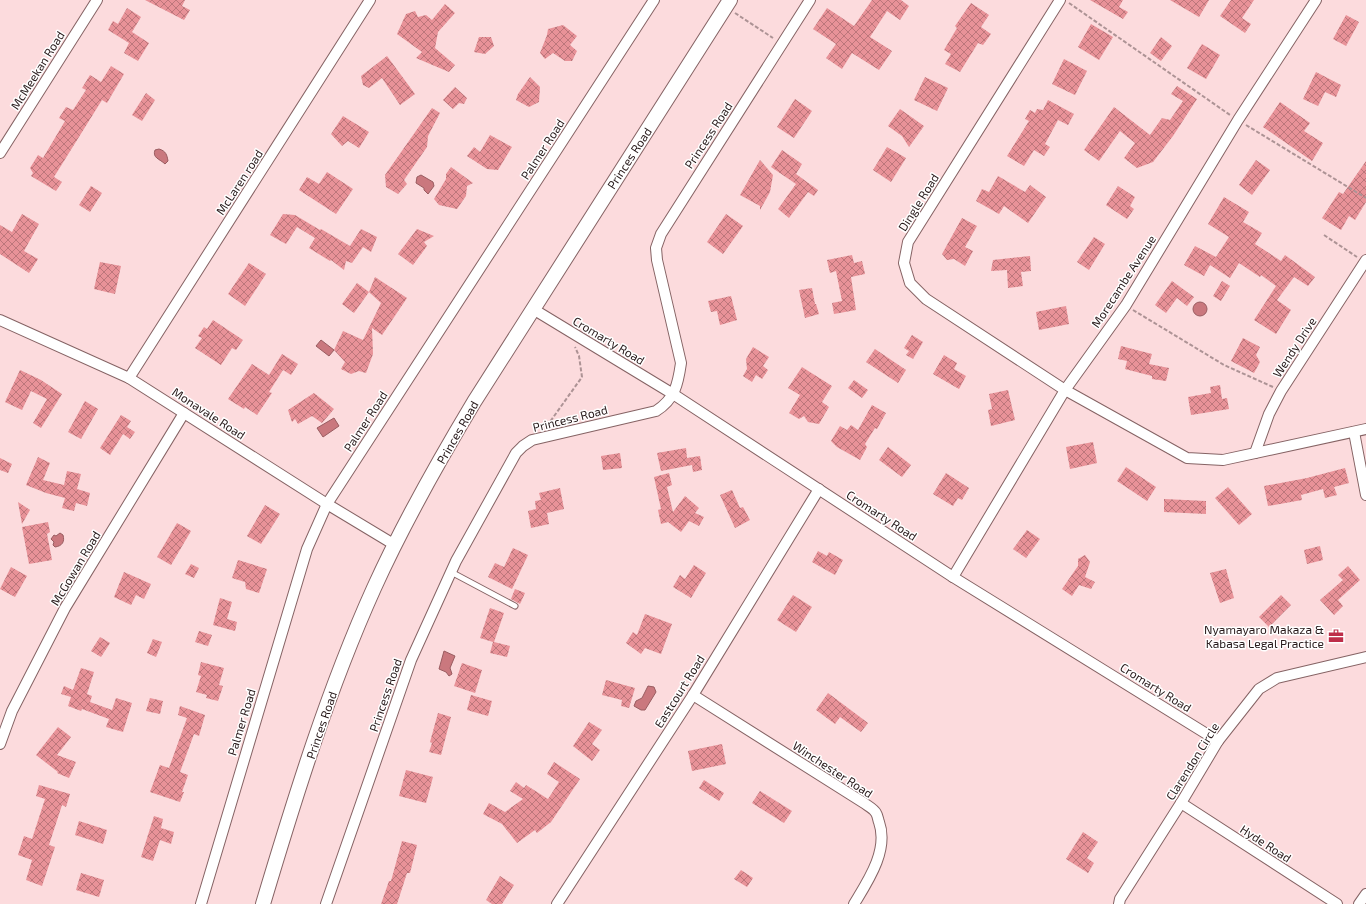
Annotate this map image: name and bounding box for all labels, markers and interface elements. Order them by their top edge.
street label: McMeekan Road [7,28,67,112]
street label: Princess Road [681,99,735,171]
street label: Palmer Road [517,116,567,182]
street label: Princes Road [604,125,654,191]
street label: McLaren road [213,147,265,217]
street label: Dingle Road [895,171,941,233]
street label: Morecambe Avenue [1088,232,1158,330]
street label: Cromarty Road [571,313,647,367]
street label: Wendy Drive [1269,314,1319,380]
street label: Monavale Road [170,384,248,442]
street label: Palmer Road [340,388,390,454]
street label: Princes Road [433,398,481,466]
street label: Princess Road [531,402,609,434]
street label: Cromarty Road [844,487,920,543]
street label: McGowan Road [47,528,103,608]
place label: Nyamayaro Makaza & Kabasa Legal Practice [1204,622,1324,650]
office icon: Nyamayaro Makaza & Kabasa Legal Practice [1327,627,1345,645]
street label: Eastcourt Road [651,652,707,730]
street label: Princess Road [366,657,404,733]
street label: Cromarty Road [1118,660,1194,714]
street label: Palmer Road [224,687,258,757]
street label: Princes Road [303,689,339,761]
street label: Clarendon Circle [1163,720,1221,802]
street label: Winchester Road [790,738,876,800]
street label: Hyde Road [1238,821,1294,865]

